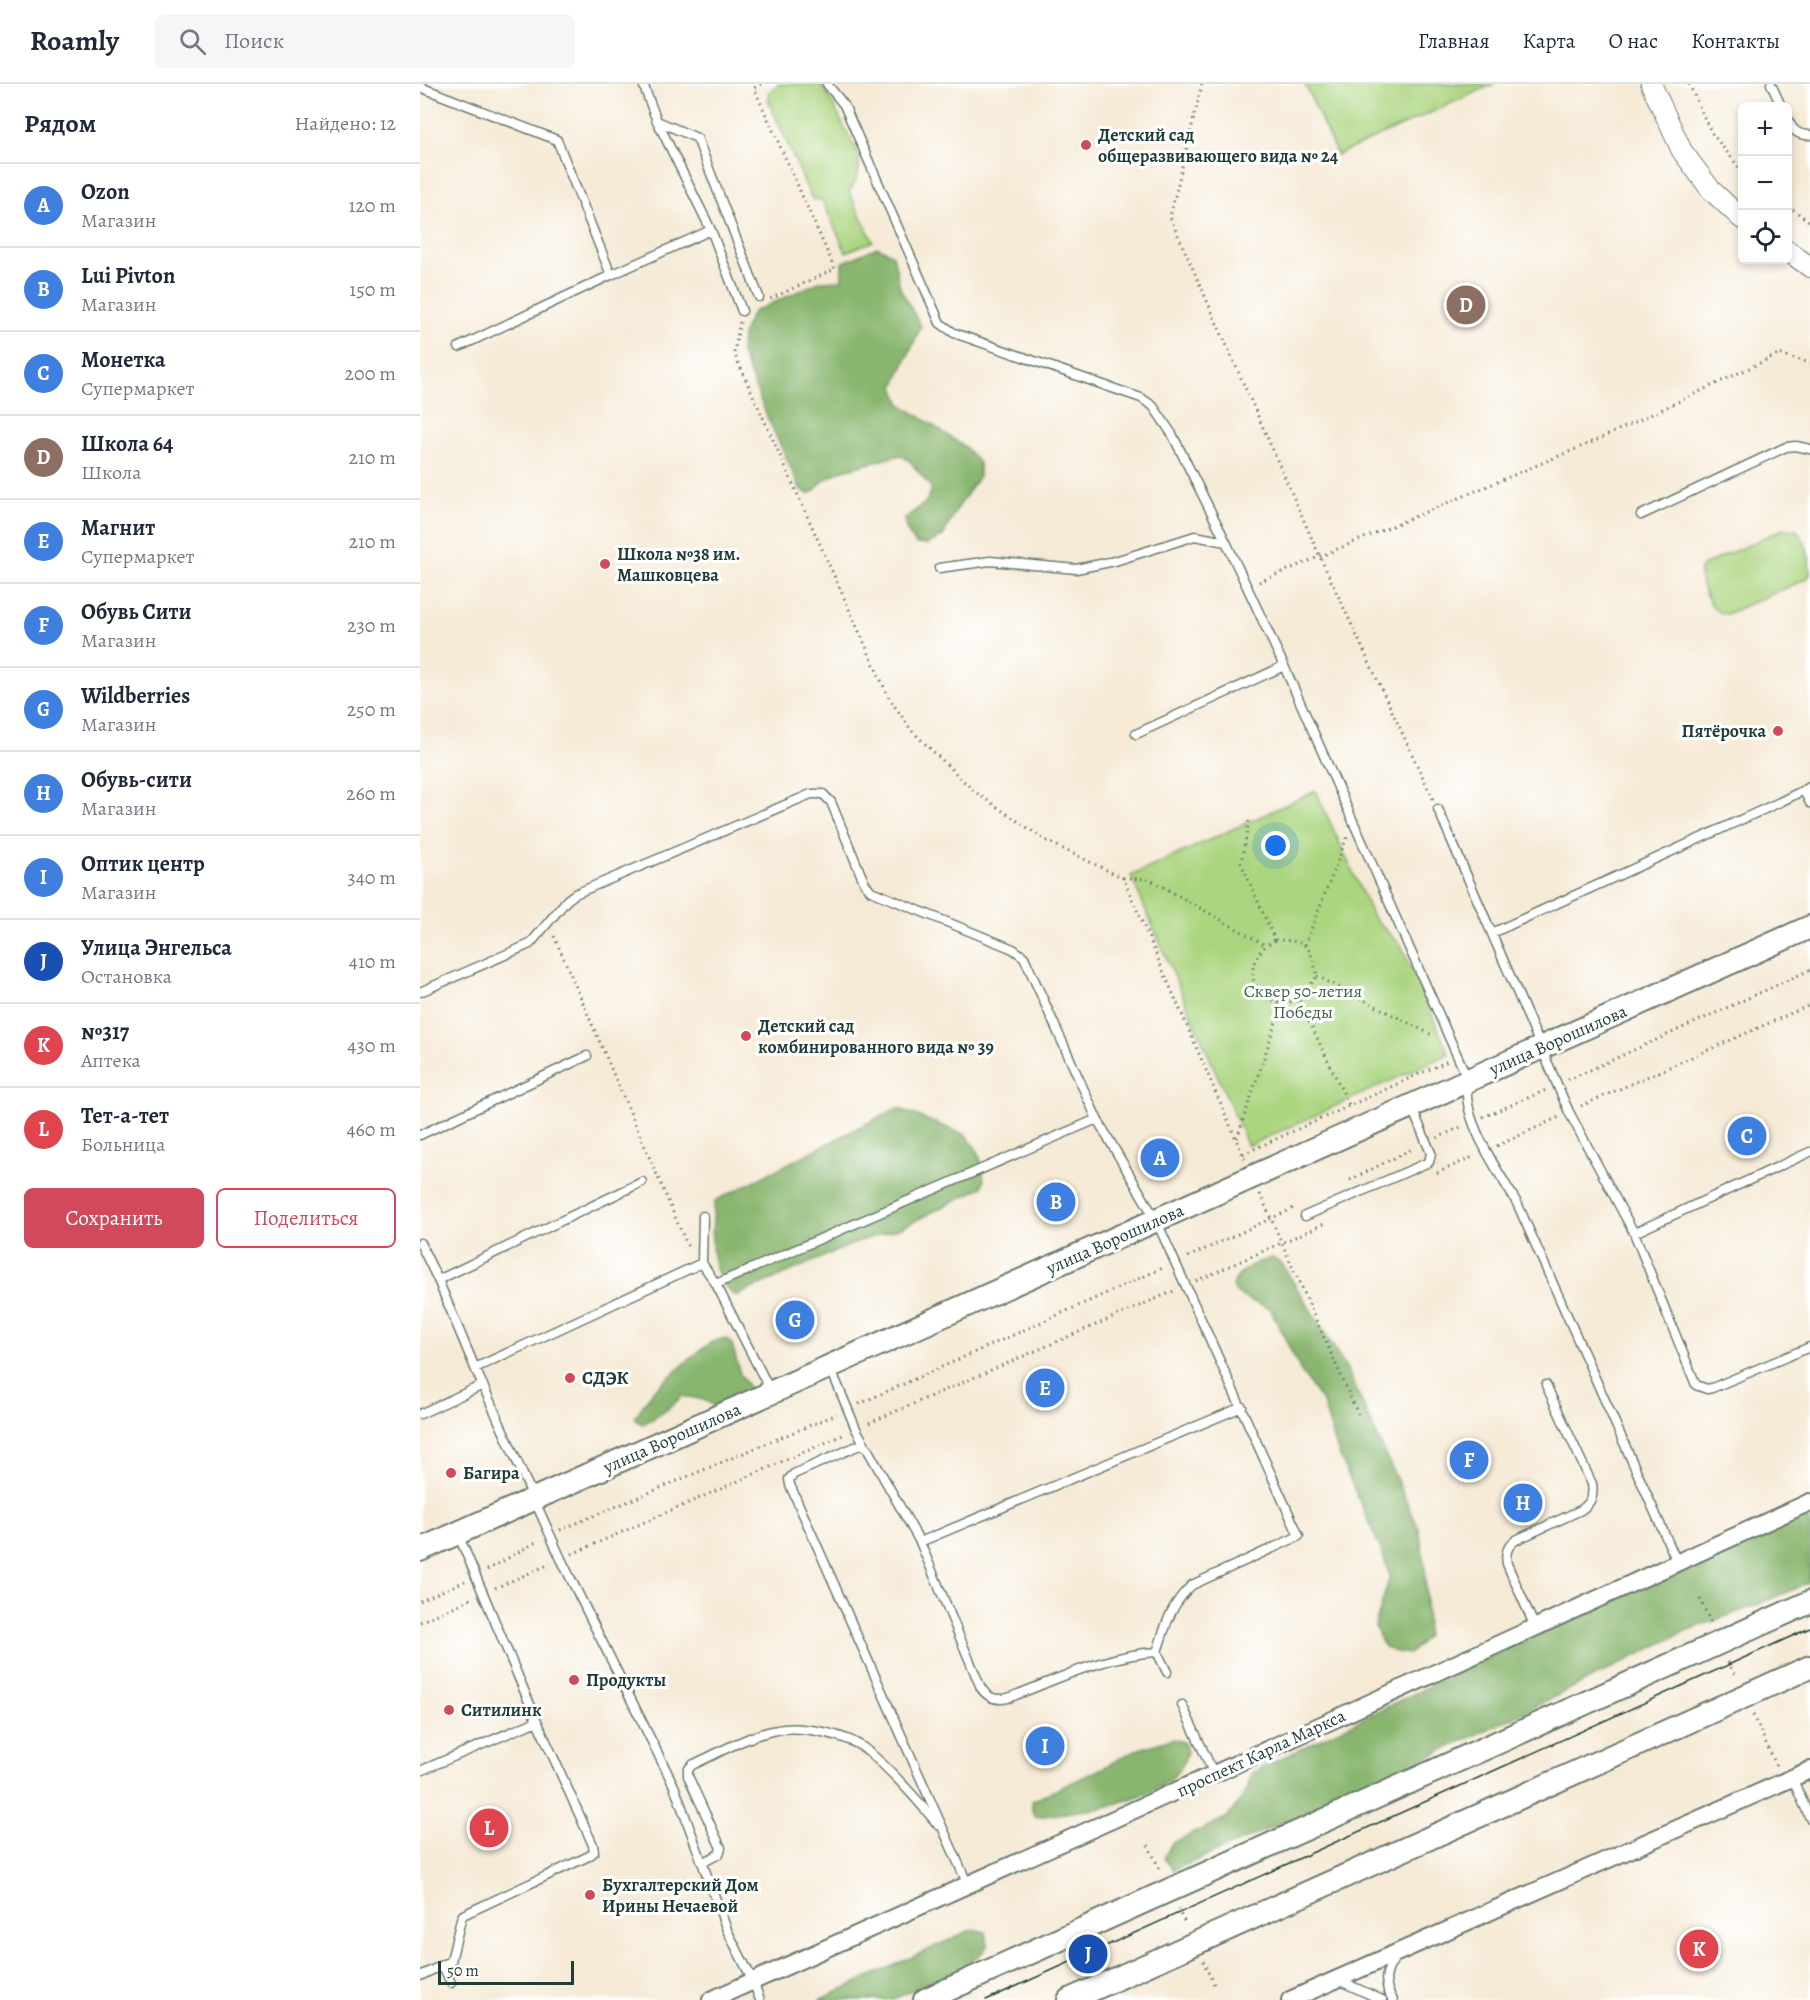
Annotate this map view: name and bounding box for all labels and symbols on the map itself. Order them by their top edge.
place label: Детский сад общеразвивающего вида № 24 [1098,123,1339,168]
marker: Детский сад общеразвивающего вида № 24 [1079,138,1093,152]
pin: D [1446,282,1486,328]
place label: Школа №38 им. Машковцева [617,542,741,587]
marker: Школа №38 им. Машковцева [598,557,612,571]
place label: Пятёрочка [1682,719,1766,743]
marker: Пятёрочка [1771,724,1785,738]
your location [1261,831,1290,860]
park label: Сквер 50-летия Победы [1244,979,1362,1024]
street label: улица Ворошилова [1485,999,1631,1081]
place label: Детский сад комбинированного вида № 39 [758,1014,994,1059]
marker: Детский сад комбинированного вида № 39 [739,1029,753,1043]
pin: C [1728,1114,1766,1158]
pin: A [1140,1136,1180,1180]
pin: B [1036,1180,1076,1224]
street label: улица Ворошилова [1042,1198,1188,1280]
pin: G [776,1298,814,1342]
place label: СДЭК [582,1366,629,1390]
pin: E [1026,1366,1064,1410]
marker: СДЭК [563,1371,577,1385]
street label: улица Ворошилова [599,1397,745,1479]
pin: F [1450,1438,1488,1482]
place label: Багира [463,1461,520,1485]
marker: Багира [444,1466,458,1480]
pin: H [1504,1480,1542,1526]
place label: Продукты [586,1668,666,1692]
marker: Продукты [567,1673,581,1687]
place label: Ситилинк [461,1698,542,1722]
marker: Ситилинк [442,1703,456,1717]
street label: проспект Карла Маркса [1173,1703,1350,1803]
pin: I [1026,1724,1064,1768]
pin: L [470,1806,508,1850]
place label: Бухгалтерский Дом Ирины Нечаевой [602,1873,759,1918]
marker: Бухгалтерский Дом Ирины Нечаевой [583,1888,597,1902]
pin: K [1680,1926,1718,1972]
pin: J [1068,1932,1108,1976]
scale bar [438,1958,574,1986]

